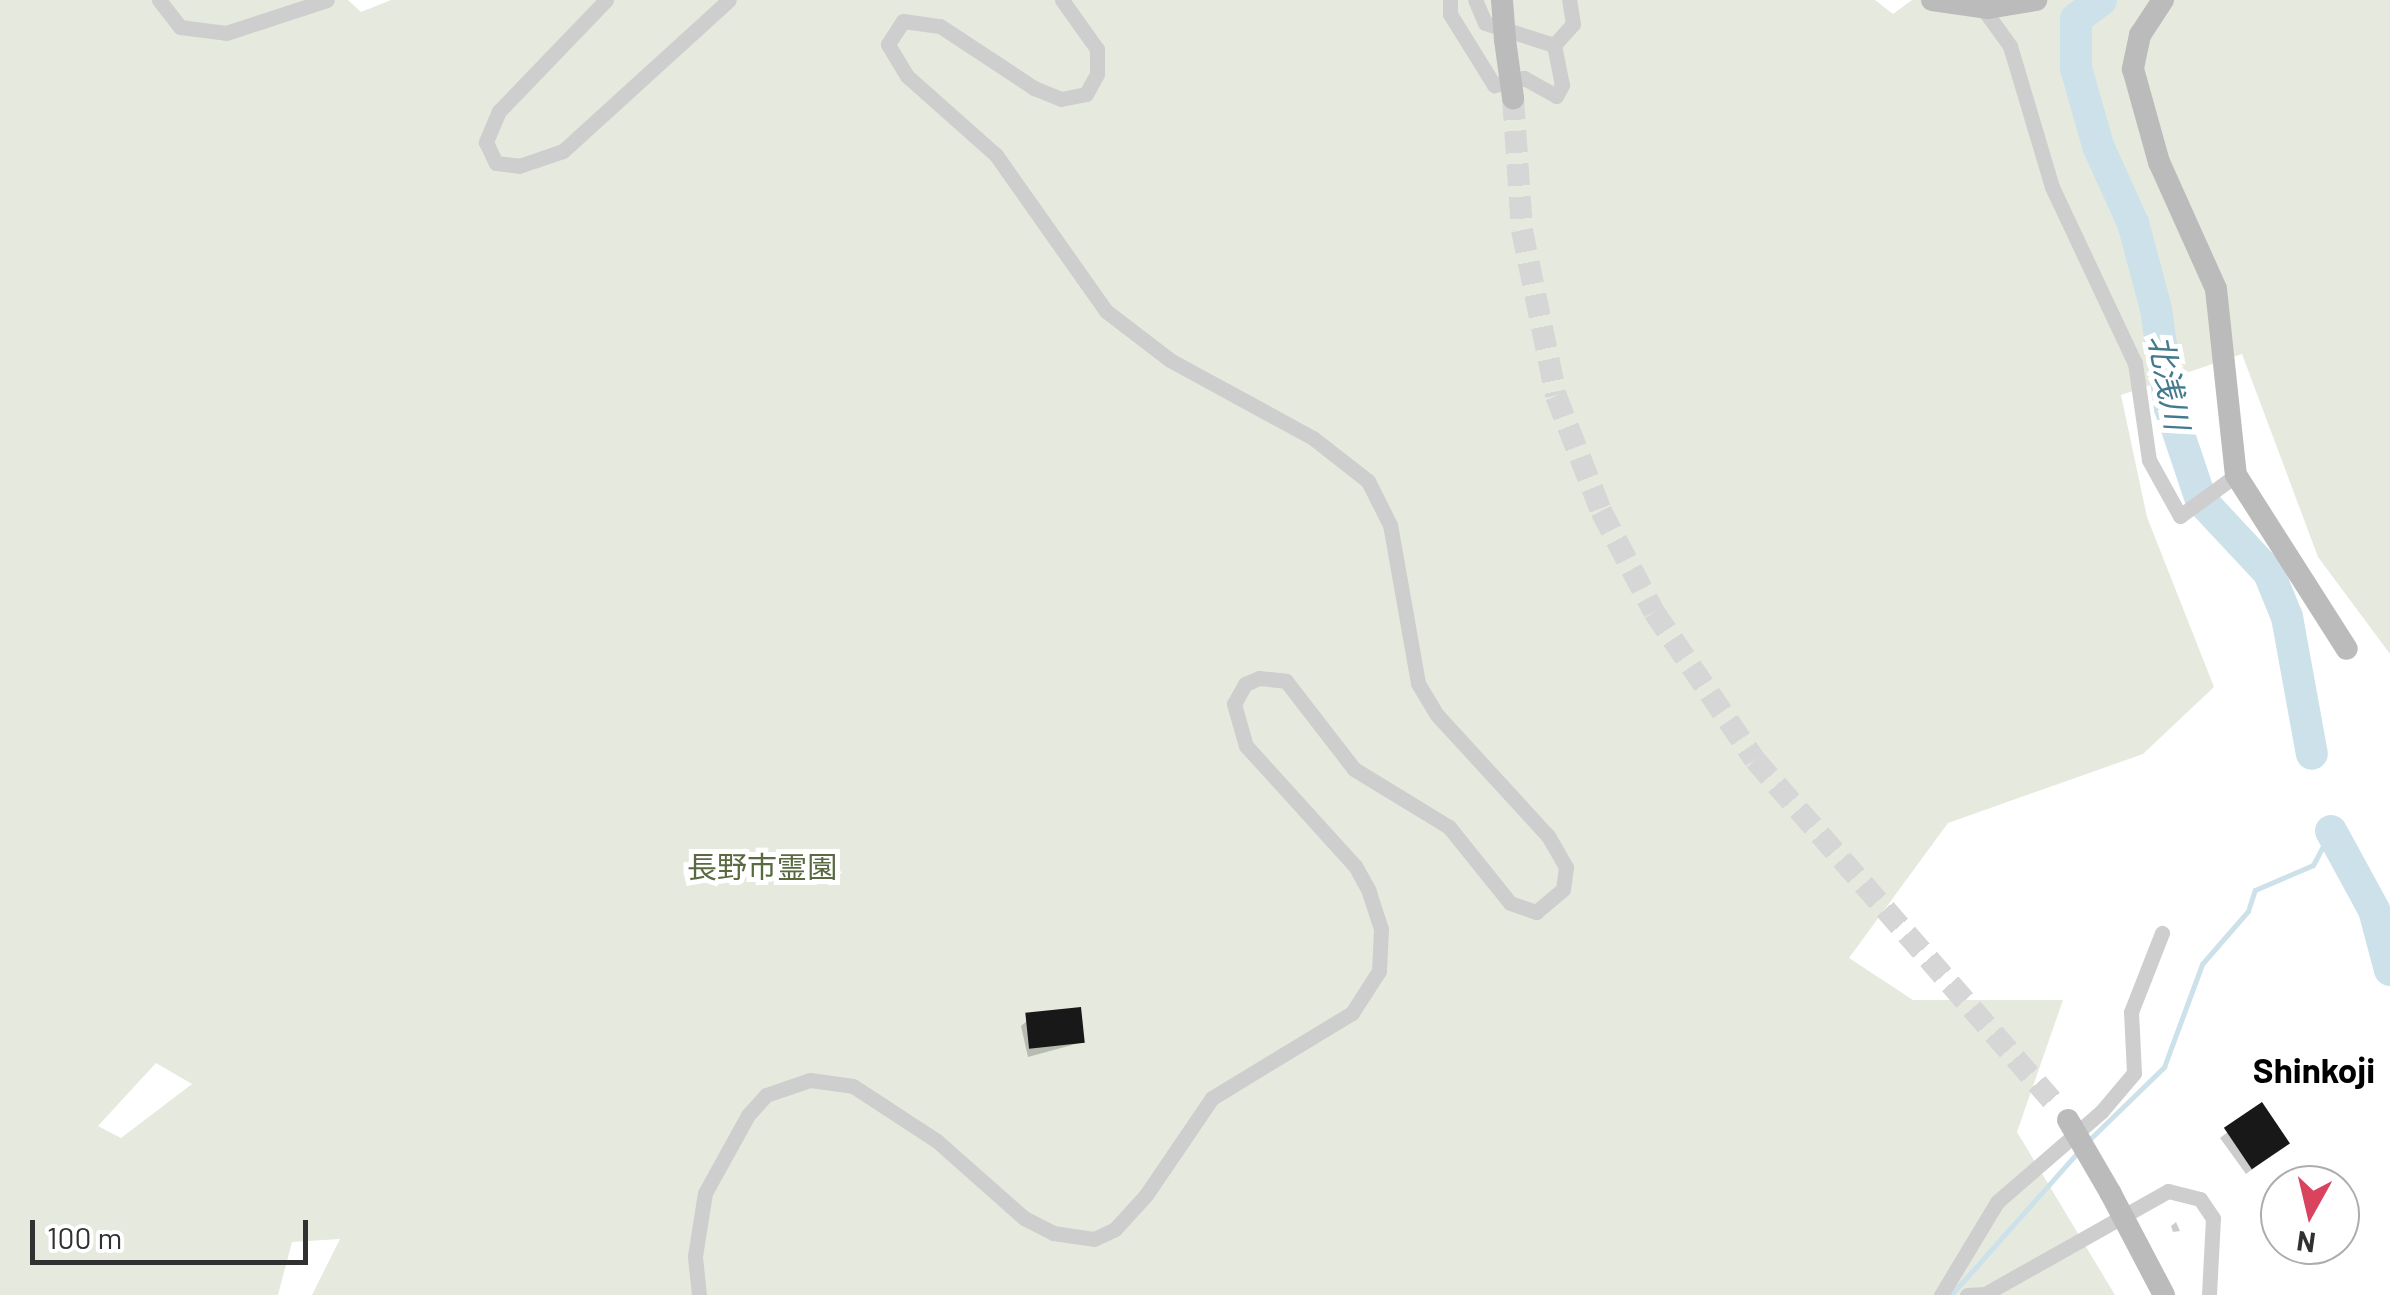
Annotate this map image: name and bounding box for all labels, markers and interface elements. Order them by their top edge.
water label: 北浅川 [2142,331,2198,433]
park label: 長野市霊園 [687,848,837,884]
district label: Shinkoji [2253,1048,2375,1090]
north arrow [2260,1165,2360,1265]
scale bar [35,1200,312,1262]
text: 100 m [47,1219,122,1255]
text: N [2295,1225,2318,1261]

